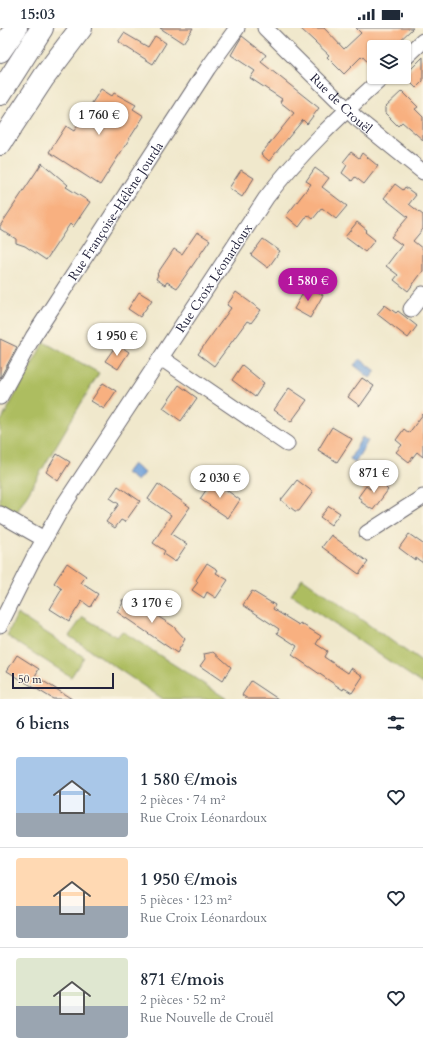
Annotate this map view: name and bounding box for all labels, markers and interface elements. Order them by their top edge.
text: 15:03 [20,4,55,24]
map controls [367,40,411,84]
button: layers [367,40,411,84]
street label: Rue de Crouël [306,69,376,138]
pin: 1 760 € [62,102,136,136]
text: 1 760 € [78,106,120,124]
street label: Rue Françoise-Hélène Jourda [64,138,168,284]
street label: Rue Croix Léonardoux [172,220,257,336]
pin: 1 580 € [271,268,345,302]
text: 1 580 € [287,272,329,290]
pin: 1 950 € [80,323,154,357]
text: 1 950 € [96,327,138,345]
pin: 871 € [346,460,402,494]
text: 871 € [358,464,390,482]
pin: 2 030 € [183,465,257,499]
text: 2 030 € [199,469,241,487]
pin: 3 170 € [115,590,189,624]
text: 3 170 € [131,594,173,612]
scale bar [12,671,114,690]
text: 50 m [18,672,42,687]
text: 6 biens [16,712,69,735]
icon: filters [385,712,407,734]
text: 1 580 €/mois [140,768,237,791]
icon: home [48,773,96,821]
icon: heart [385,786,407,808]
text: 2 pièces · 74 m² [140,791,225,809]
text: Rue Croix Léonardoux [140,809,267,827]
text: 1 950 €/mois [140,868,237,891]
icon: home [48,874,96,922]
icon: heart [385,887,407,909]
text: 5 pièces · 123 m² [140,891,232,909]
text: Rue Croix Léonardoux [140,909,267,927]
text: 871 €/mois [140,968,224,991]
icon: home [48,974,96,1022]
icon: heart [385,987,407,1009]
text: 2 pièces · 52 m² [140,991,225,1009]
text: Rue Nouvelle de Crouël [140,1009,274,1027]

